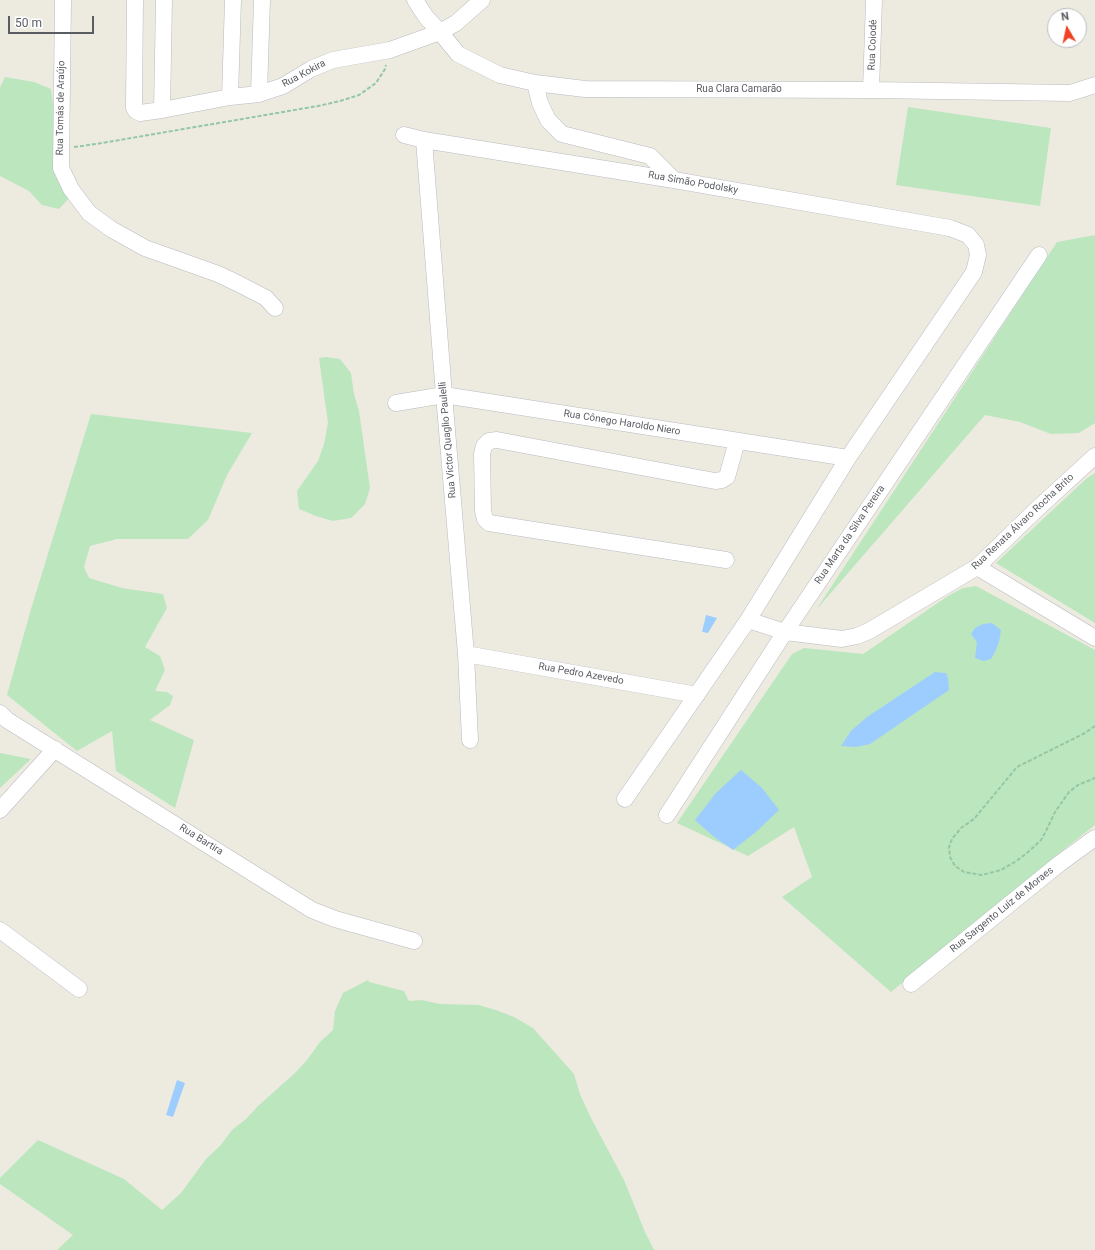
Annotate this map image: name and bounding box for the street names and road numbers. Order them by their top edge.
street label: Rua Coiodé [866,19,880,71]
street label: Rua Kokira [280,58,328,90]
street label: Rua Tomás de Araújo [54,60,68,156]
street label: Rua Clara Camarão [696,83,782,95]
street label: Rua Simão Podolsky [647,169,739,197]
street label: Rua Victor Quaglio Paulelli [437,381,459,499]
street label: Rua Cônego Haroldo Niero [563,408,681,438]
street label: Rua Renata Álvaro Rocha Brito [969,471,1077,573]
street label: Rua Marta da Silva Pereira [812,483,888,587]
street label: Rua Pedro Azevedo [537,661,625,687]
street label: Rua Bartira [177,822,225,858]
street label: Rua Sargento Luíz de Moraes [948,865,1056,955]

